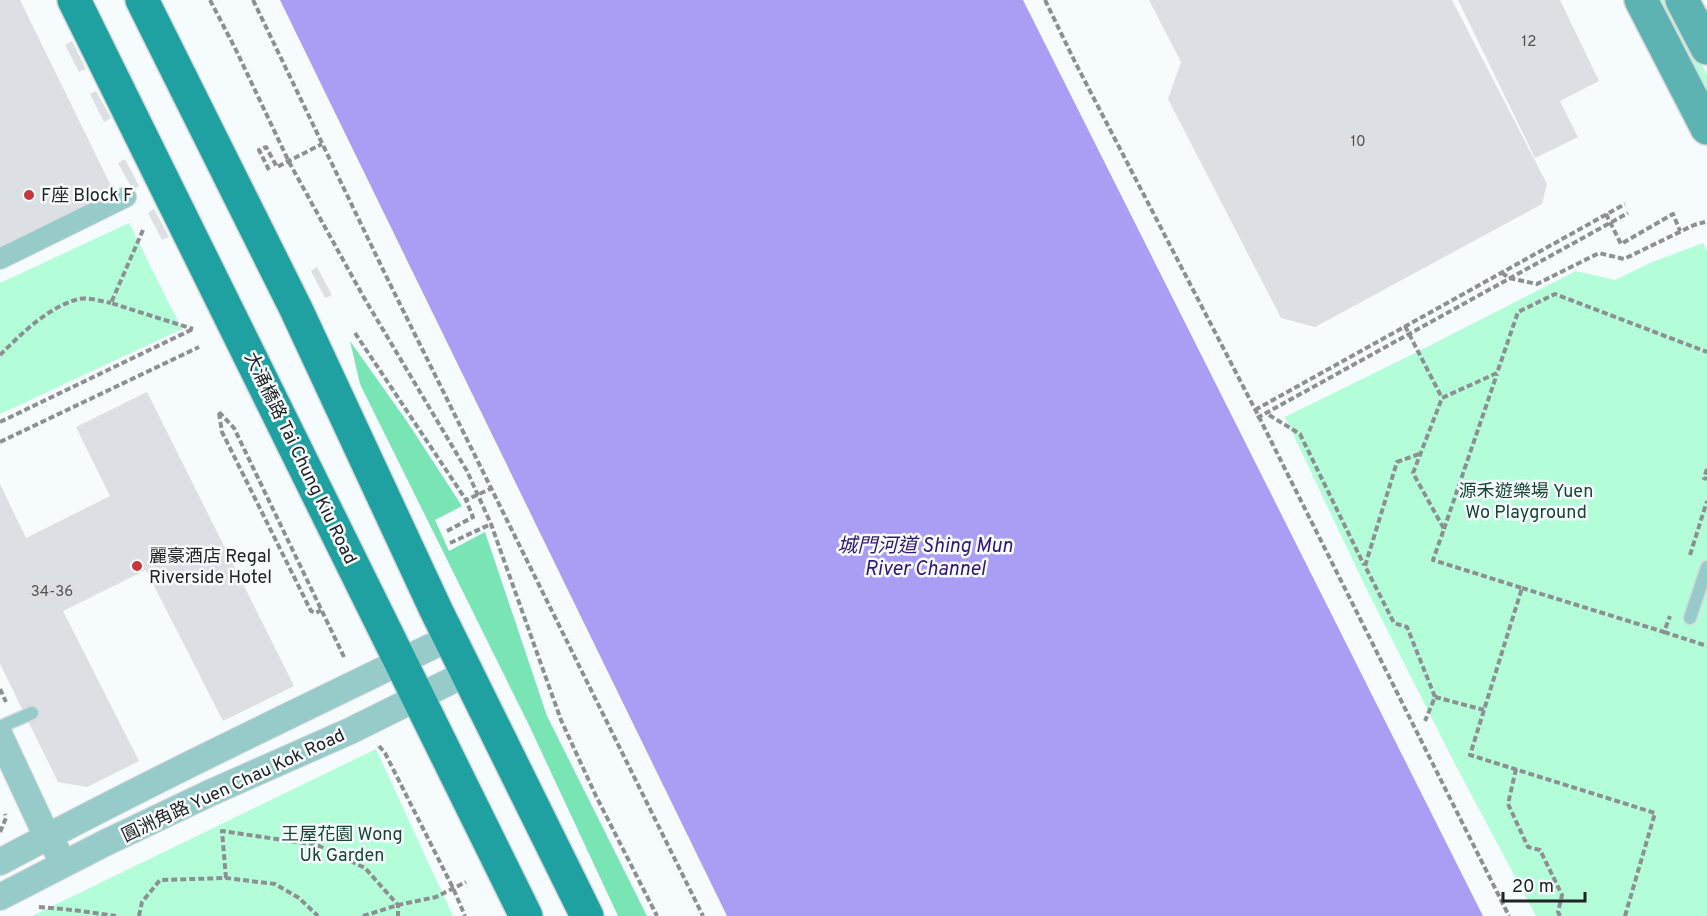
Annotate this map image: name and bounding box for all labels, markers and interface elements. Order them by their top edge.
house number: 12 [1522,33,1536,52]
house number: 10 [1350,133,1366,152]
place label: F座 Block F [41,185,133,208]
marker: F座 Block F [22,188,36,202]
street label: 大涌橋路 Tai Chung Kiu Road [238,349,361,568]
park label: 源禾遊樂場 Yuen Wo Playground [1459,481,1593,525]
water label: 城門河道 Shing Mun River Channel [837,534,1013,583]
place label: 麗豪酒店 Regal Riverside Hotel [149,546,272,590]
marker: 麗豪酒店 Regal Riverside Hotel [130,559,144,573]
house number: 34-36 [31,583,73,602]
street label: 圓洲角路 Yuen Chau Kok Road [118,724,349,848]
park label: 王屋花園 Wong Uk Garden [281,824,403,868]
scale bar [1503,865,1586,903]
text: 20 m [1512,876,1554,899]

